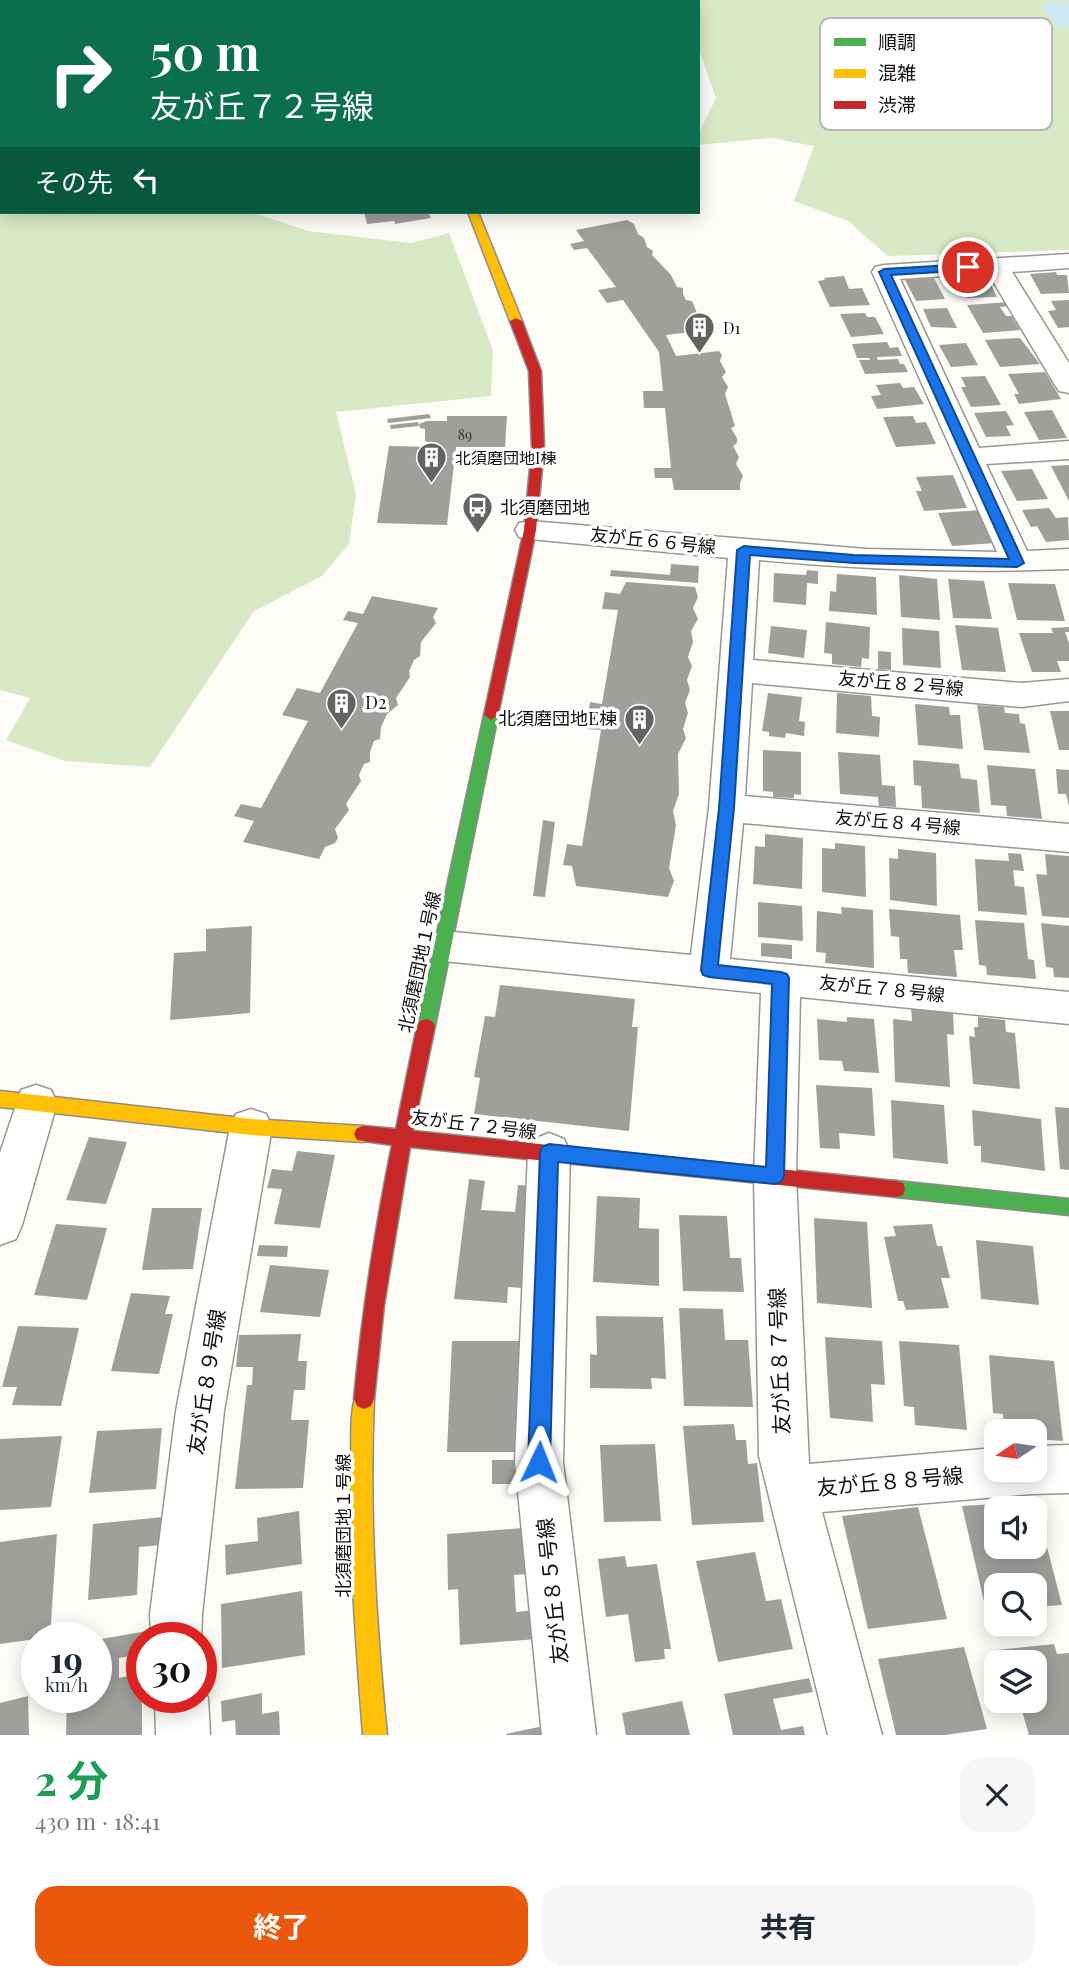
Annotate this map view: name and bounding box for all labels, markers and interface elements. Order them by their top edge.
text: 50 m [150,18,260,83]
legend [820,18,1052,130]
icon: right [35,28,126,119]
text: 順調 [878,28,916,54]
text: 混雑 [878,59,916,85]
text: 友が丘７２号線 [150,83,374,126]
text: 渋滞 [878,91,916,117]
icon: left [127,161,165,199]
text: その先 [35,164,113,199]
pin [938,237,998,297]
icon: arrive [949,248,987,286]
building icon: D1 [683,311,717,355]
place label: D1 [723,317,741,338]
house number: 89 [458,425,472,444]
building icon: 北須磨団地I棟 [415,441,449,485]
place label: 北須磨団地I棟 [455,447,556,468]
bus stop icon: 北須磨団地 [460,491,494,535]
place label: 北須磨団地 [500,495,590,519]
street label: 友が丘６６号線 [589,521,717,559]
street label: 友が丘８２号線 [837,666,965,700]
building icon: D2 [325,686,359,730]
place label: D2 [365,690,387,714]
building icon: 北須磨団地E棟 [623,702,657,746]
place label: 北須磨団地E棟 [498,706,617,730]
street label: 友が丘８４号線 [834,805,962,839]
street label: 北須磨団地１号線 [392,889,446,1035]
street label: 友が丘７８号線 [818,969,946,1007]
street label: 友が丘７２号線 [410,1104,538,1144]
street label: 友が丘８７号線 [761,1287,795,1435]
street label: 友が丘８９号線 [180,1307,230,1456]
north arrow [984,1419,1046,1482]
map controls [984,1419,1047,1713]
position arrow [502,1425,576,1499]
street label: 北須磨団地１号線 [331,1454,355,1598]
street label: 友が丘８８号線 [815,1460,964,1500]
button: sound [984,1496,1047,1559]
street label: 友が丘８５号線 [529,1517,573,1666]
button: search [984,1573,1047,1636]
speed limit sign: 30 [126,1622,217,1713]
text: 19 [50,1635,83,1682]
button: layers [984,1650,1047,1713]
text: km/h [45,1673,88,1697]
text: 2 分 [35,1751,108,1807]
button: close [960,1758,1034,1832]
text: 430 m · 18:41 [35,1805,160,1836]
button: 終了 [35,1886,528,1966]
button: 共有 [542,1886,1034,1966]

